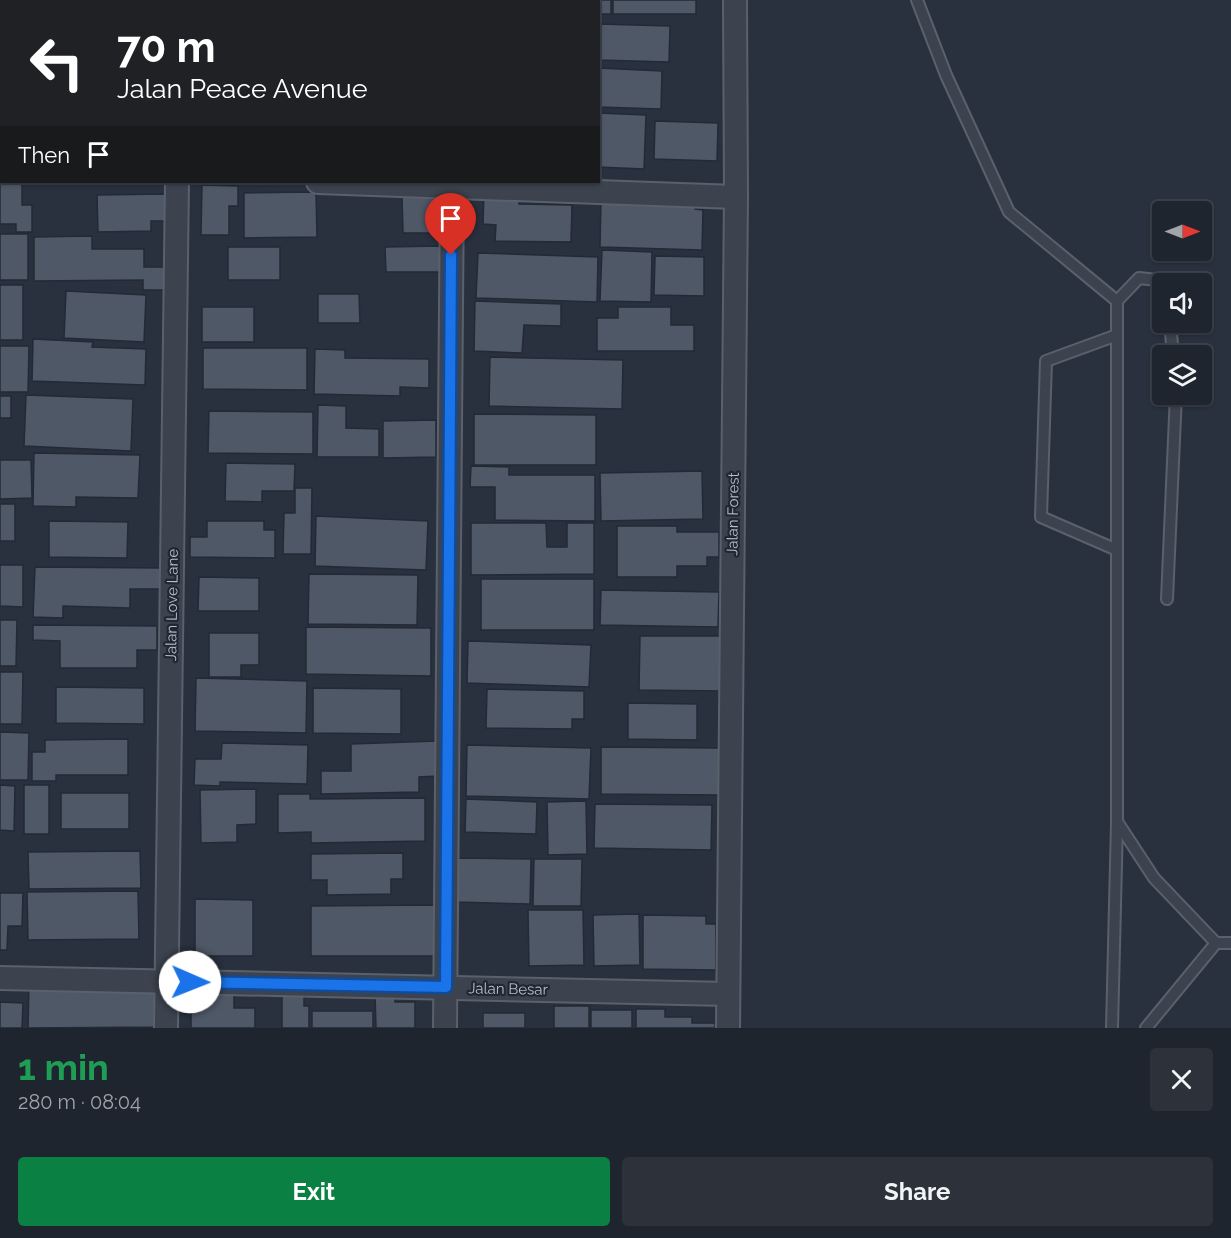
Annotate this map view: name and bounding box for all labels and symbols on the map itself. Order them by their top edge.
pin [425,193,476,255]
north arrow [1152,201,1212,261]
street label: Jalan Forest [723,472,743,556]
street label: Jalan Love Lane [162,549,182,661]
position arrow [158,950,222,1014]
street label: Jalan Besar [468,979,549,999]

